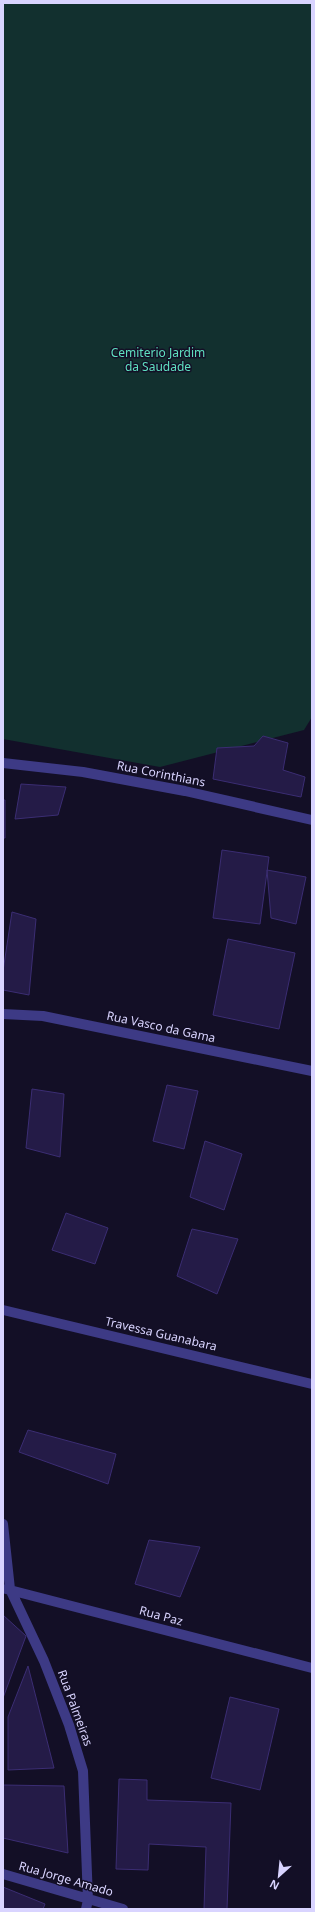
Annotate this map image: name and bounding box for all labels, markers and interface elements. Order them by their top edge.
park label: Cemiterio Jardim da Saudade [111,344,205,375]
street label: Rua Corinthians [115,757,207,790]
street label: Rua Vasco da Gama [105,1007,217,1046]
street label: Travessa Guanabara [104,1312,219,1355]
street label: Rua Paz [137,1602,185,1630]
street label: Rua Palmeiras [54,1667,97,1749]
north arrow [259,1856,299,1896]
street label: Rua Jorge Amado [17,1857,115,1900]
text: N [267,1877,282,1894]

